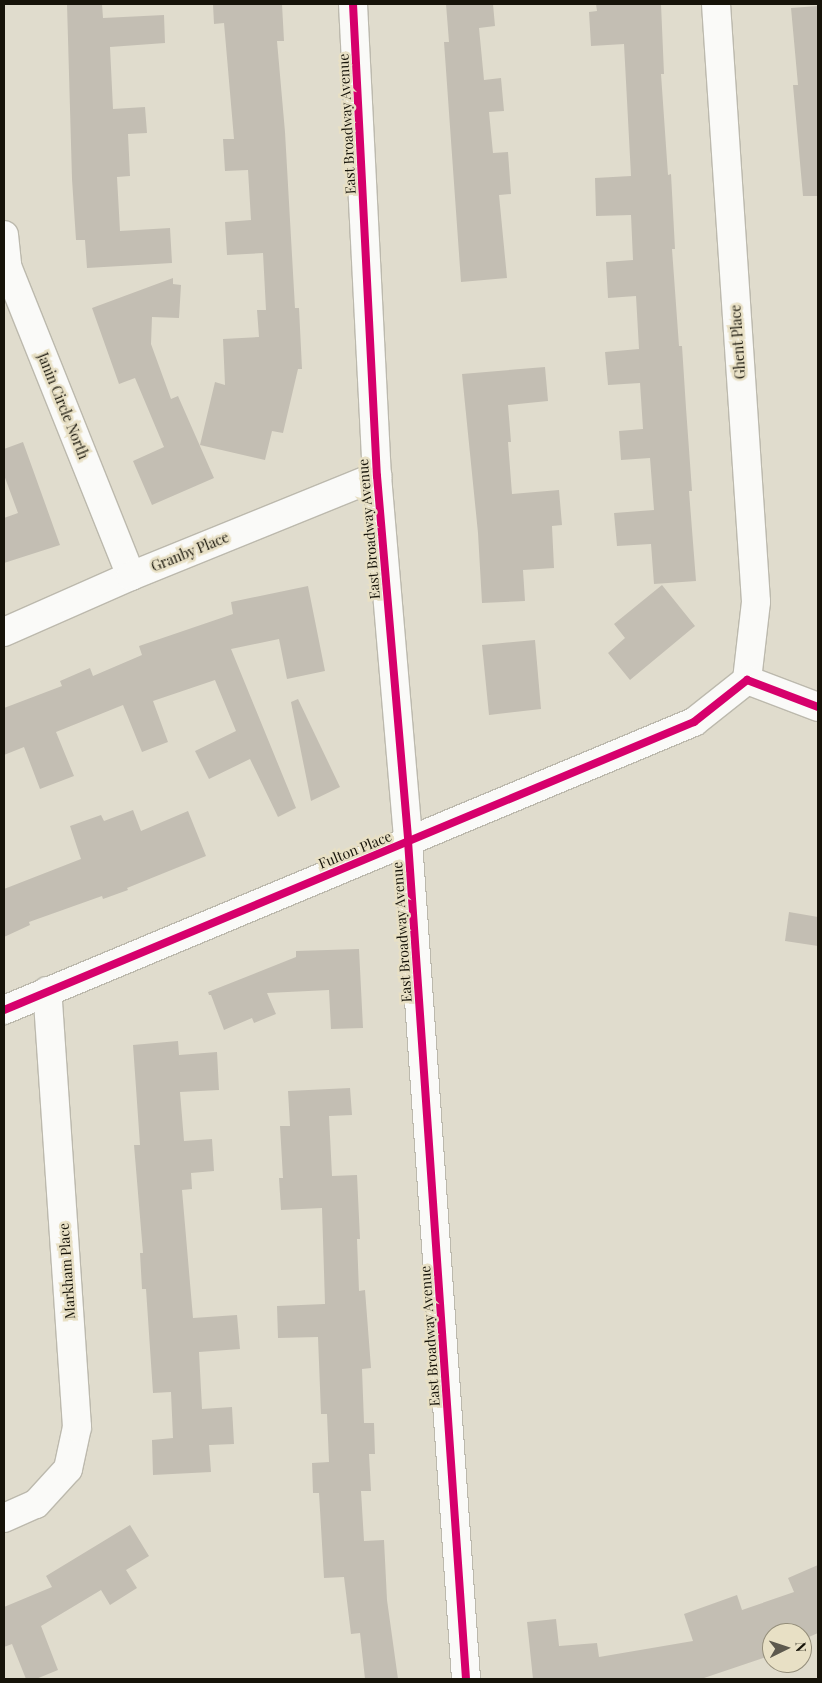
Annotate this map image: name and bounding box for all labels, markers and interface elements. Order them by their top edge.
street label: East Broadway Avenue [335,53,359,195]
street label: Ghent Place [727,304,749,380]
street label: Janin Circle North [34,350,92,462]
street label: East Broadway Avenue [354,458,384,600]
street label: Granby Place [149,529,231,575]
street label: Fulton Place [316,828,394,872]
street label: East Broadway Avenue [389,861,415,1003]
street label: Markham Place [55,1222,79,1320]
street label: East Broadway Avenue [417,1265,443,1407]
north arrow [762,1623,812,1673]
text: N [792,1641,811,1653]

